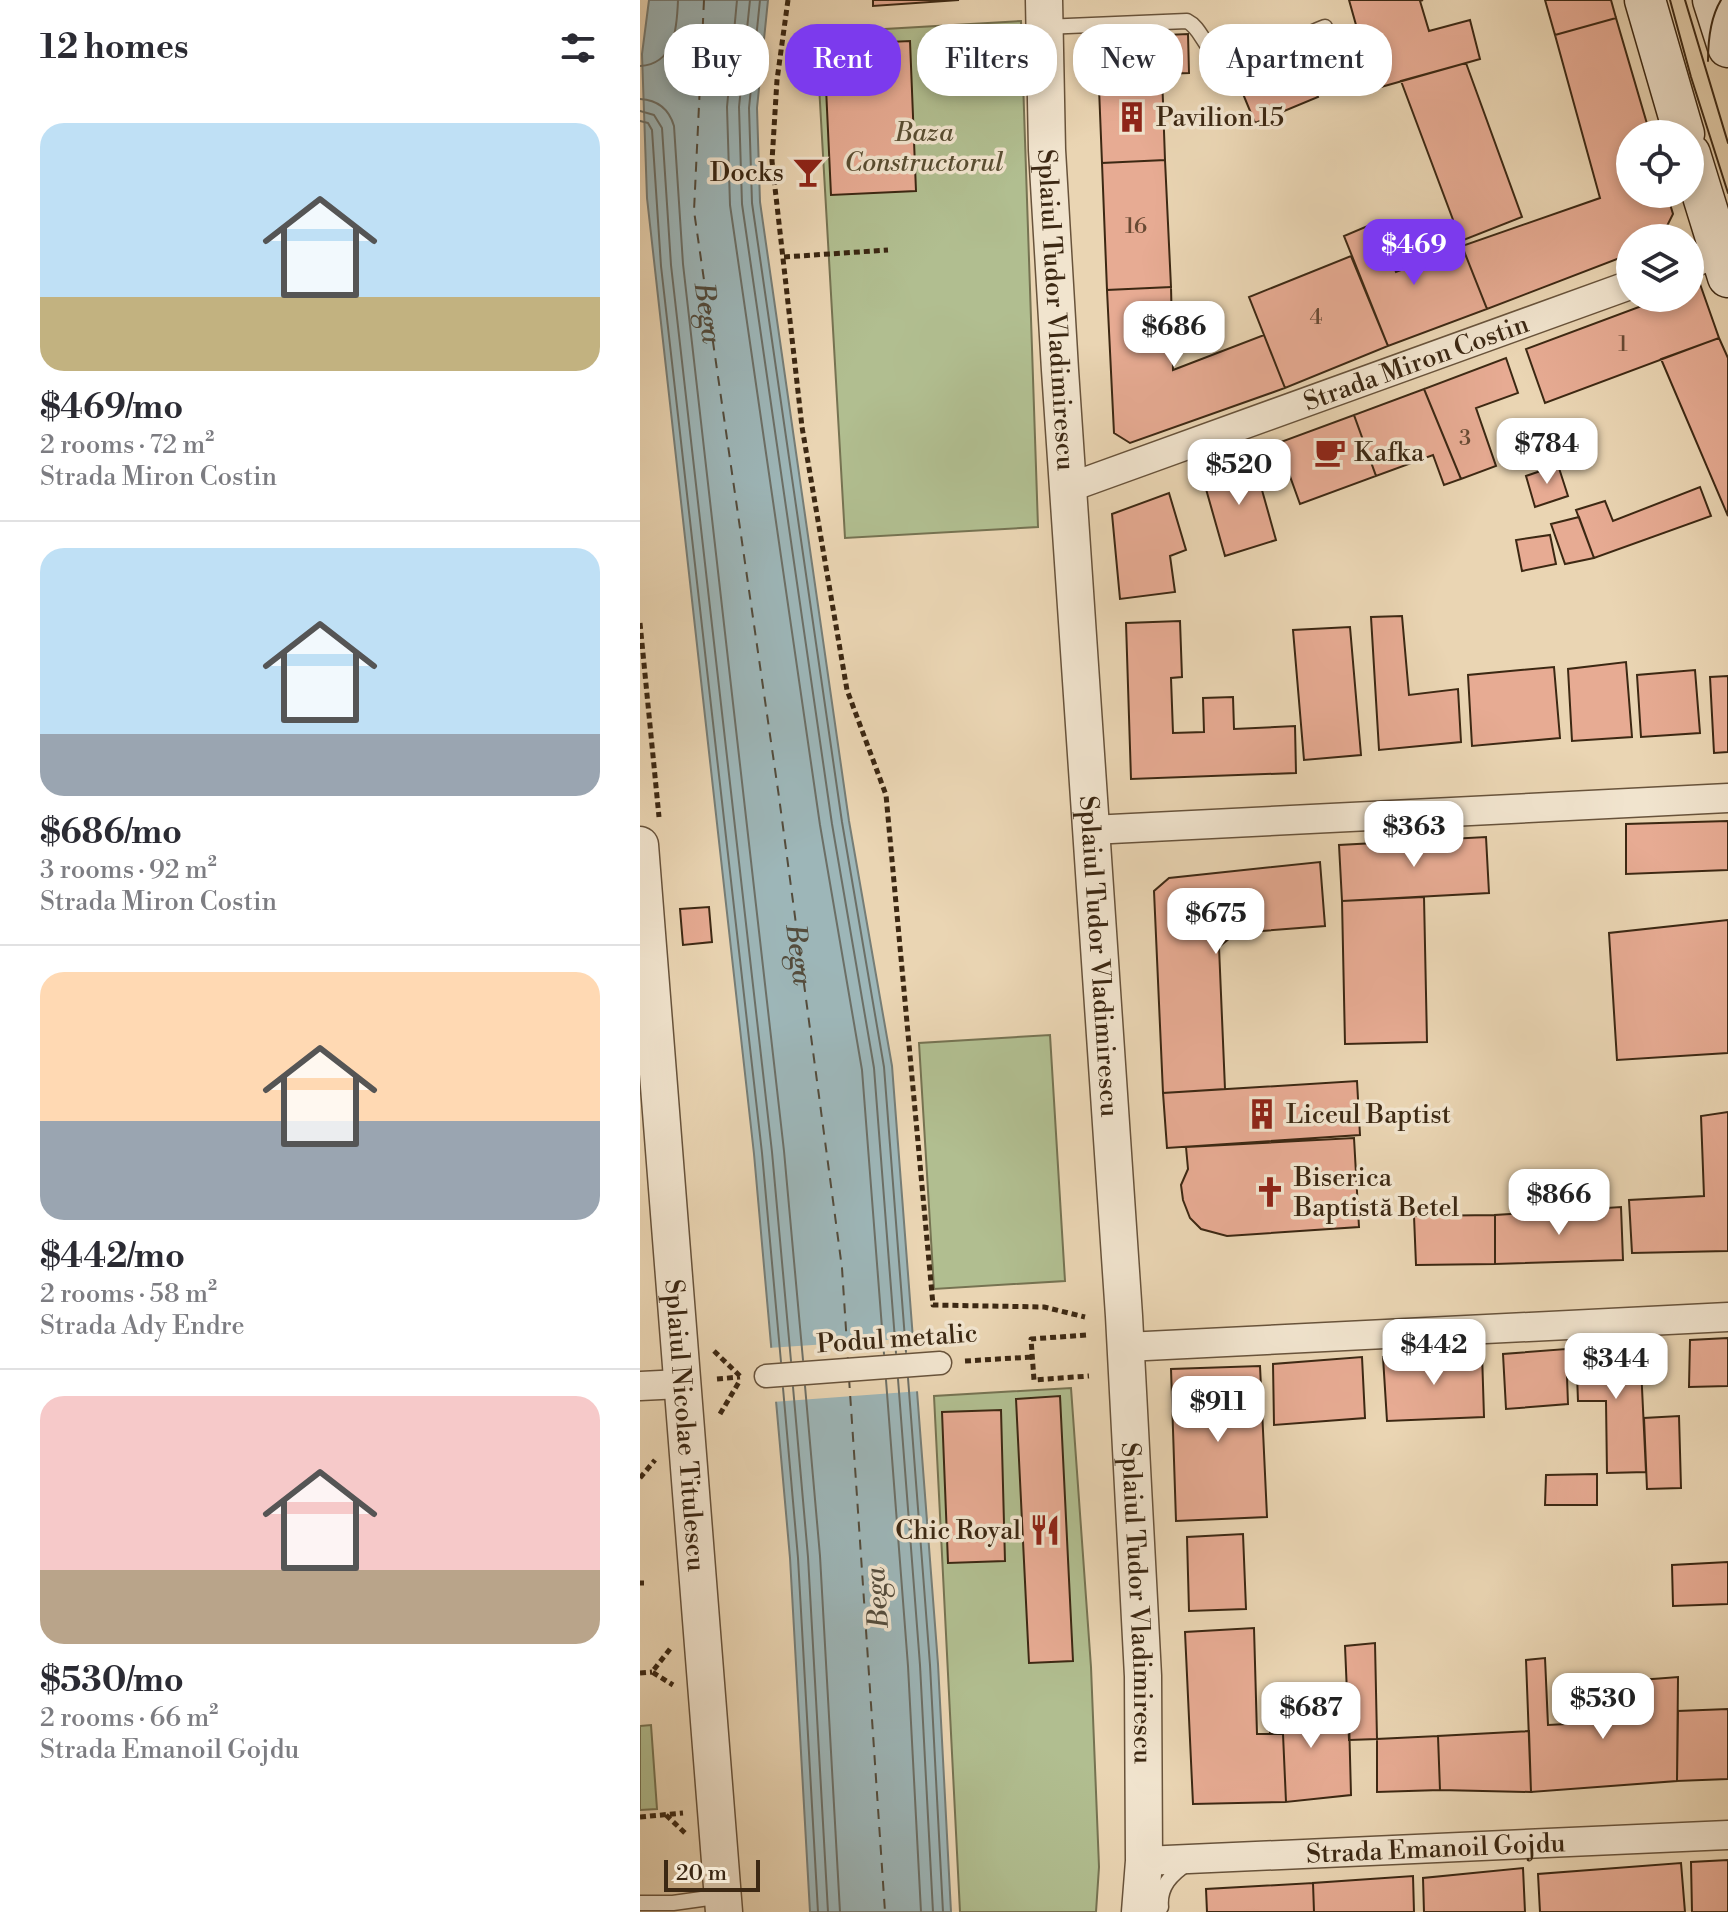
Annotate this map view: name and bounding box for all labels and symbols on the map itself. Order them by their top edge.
building icon: Pavilion 15 [1115,100,1149,134]
place label: Pavilion 15 [1156,102,1284,134]
park label: Baza Constructorul [845,117,1004,179]
street label: Splaiul Tudor Vladimirescu [1030,148,1082,472]
bar icon: Docks [791,155,825,189]
place label: Docks [710,157,784,189]
house number: 16 [1125,213,1147,240]
pin: $469 [1367,219,1461,287]
water label: Bega [685,279,729,346]
pin: $686 [1127,301,1221,369]
house number: 4 [1309,304,1323,331]
street label: Strada Miron Costin [1299,308,1533,419]
house number: 1 [1618,331,1628,358]
pin: $784 [1500,418,1594,486]
house number: 3 [1459,425,1471,452]
cafe icon: Kafka [1313,435,1347,469]
place label: Kafka [1354,437,1425,469]
pin: $520 [1192,439,1286,507]
street label: Splaiul Tudor Vladimirescu [1072,795,1126,1118]
pin: $363 [1367,801,1461,869]
pin: $675 [1169,888,1263,956]
water label: Bega [777,921,820,988]
building icon: Liceul Baptist [1245,1097,1279,1131]
place label: Liceul Baptist [1286,1099,1451,1131]
place label: Biserica Baptistă Betel [1293,1162,1460,1224]
pin: $866 [1512,1169,1606,1237]
church icon: Biserica Baptistă Betel [1253,1175,1287,1209]
street label: Splaiul Nicolae Titulescu [657,1278,712,1573]
street label: Podul metalic [815,1317,979,1361]
pin: $442 [1387,1319,1481,1387]
pin: $344 [1569,1333,1663,1401]
pin: $911 [1171,1376,1265,1444]
street label: Splaiul Tudor Vladimirescu [1114,1441,1158,1764]
restaurant icon: Chic Royal [1028,1513,1062,1547]
place label: Chic Royal [895,1515,1021,1547]
water label: Bega [858,1566,897,1631]
pin: $530 [1556,1673,1650,1741]
pin: $687 [1264,1682,1358,1750]
street label: Strada Emanoil Gojdu [1305,1827,1566,1871]
scale bar [664,1856,760,1892]

